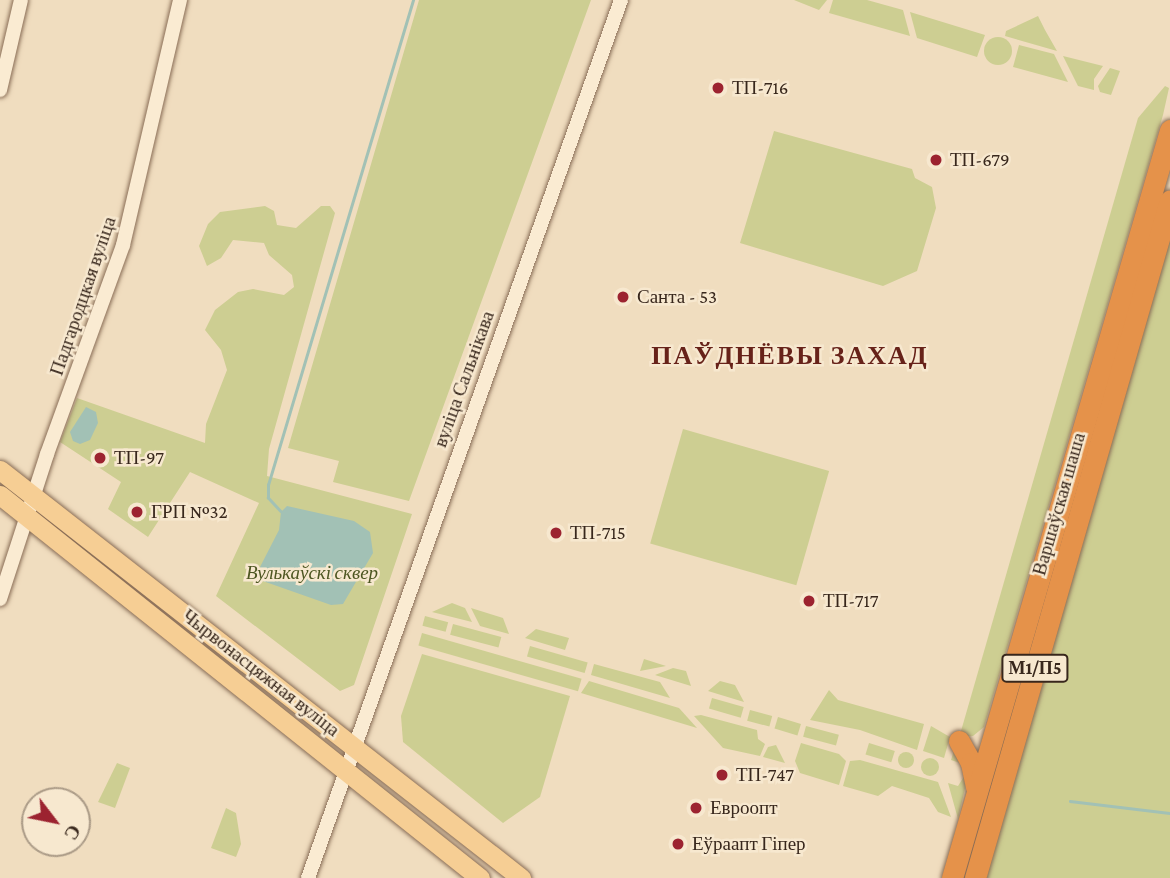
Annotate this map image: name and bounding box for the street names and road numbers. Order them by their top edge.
street label: Падгародцкая вуліца [45,214,121,378]
street label: вуліца Сальнікава [429,308,499,450]
street label: Варшаўская шаша [1028,430,1090,578]
street label: Чырвонасцяжная вуліца [178,605,344,741]
road number: М1/П5 [1000,654,1070,682]

